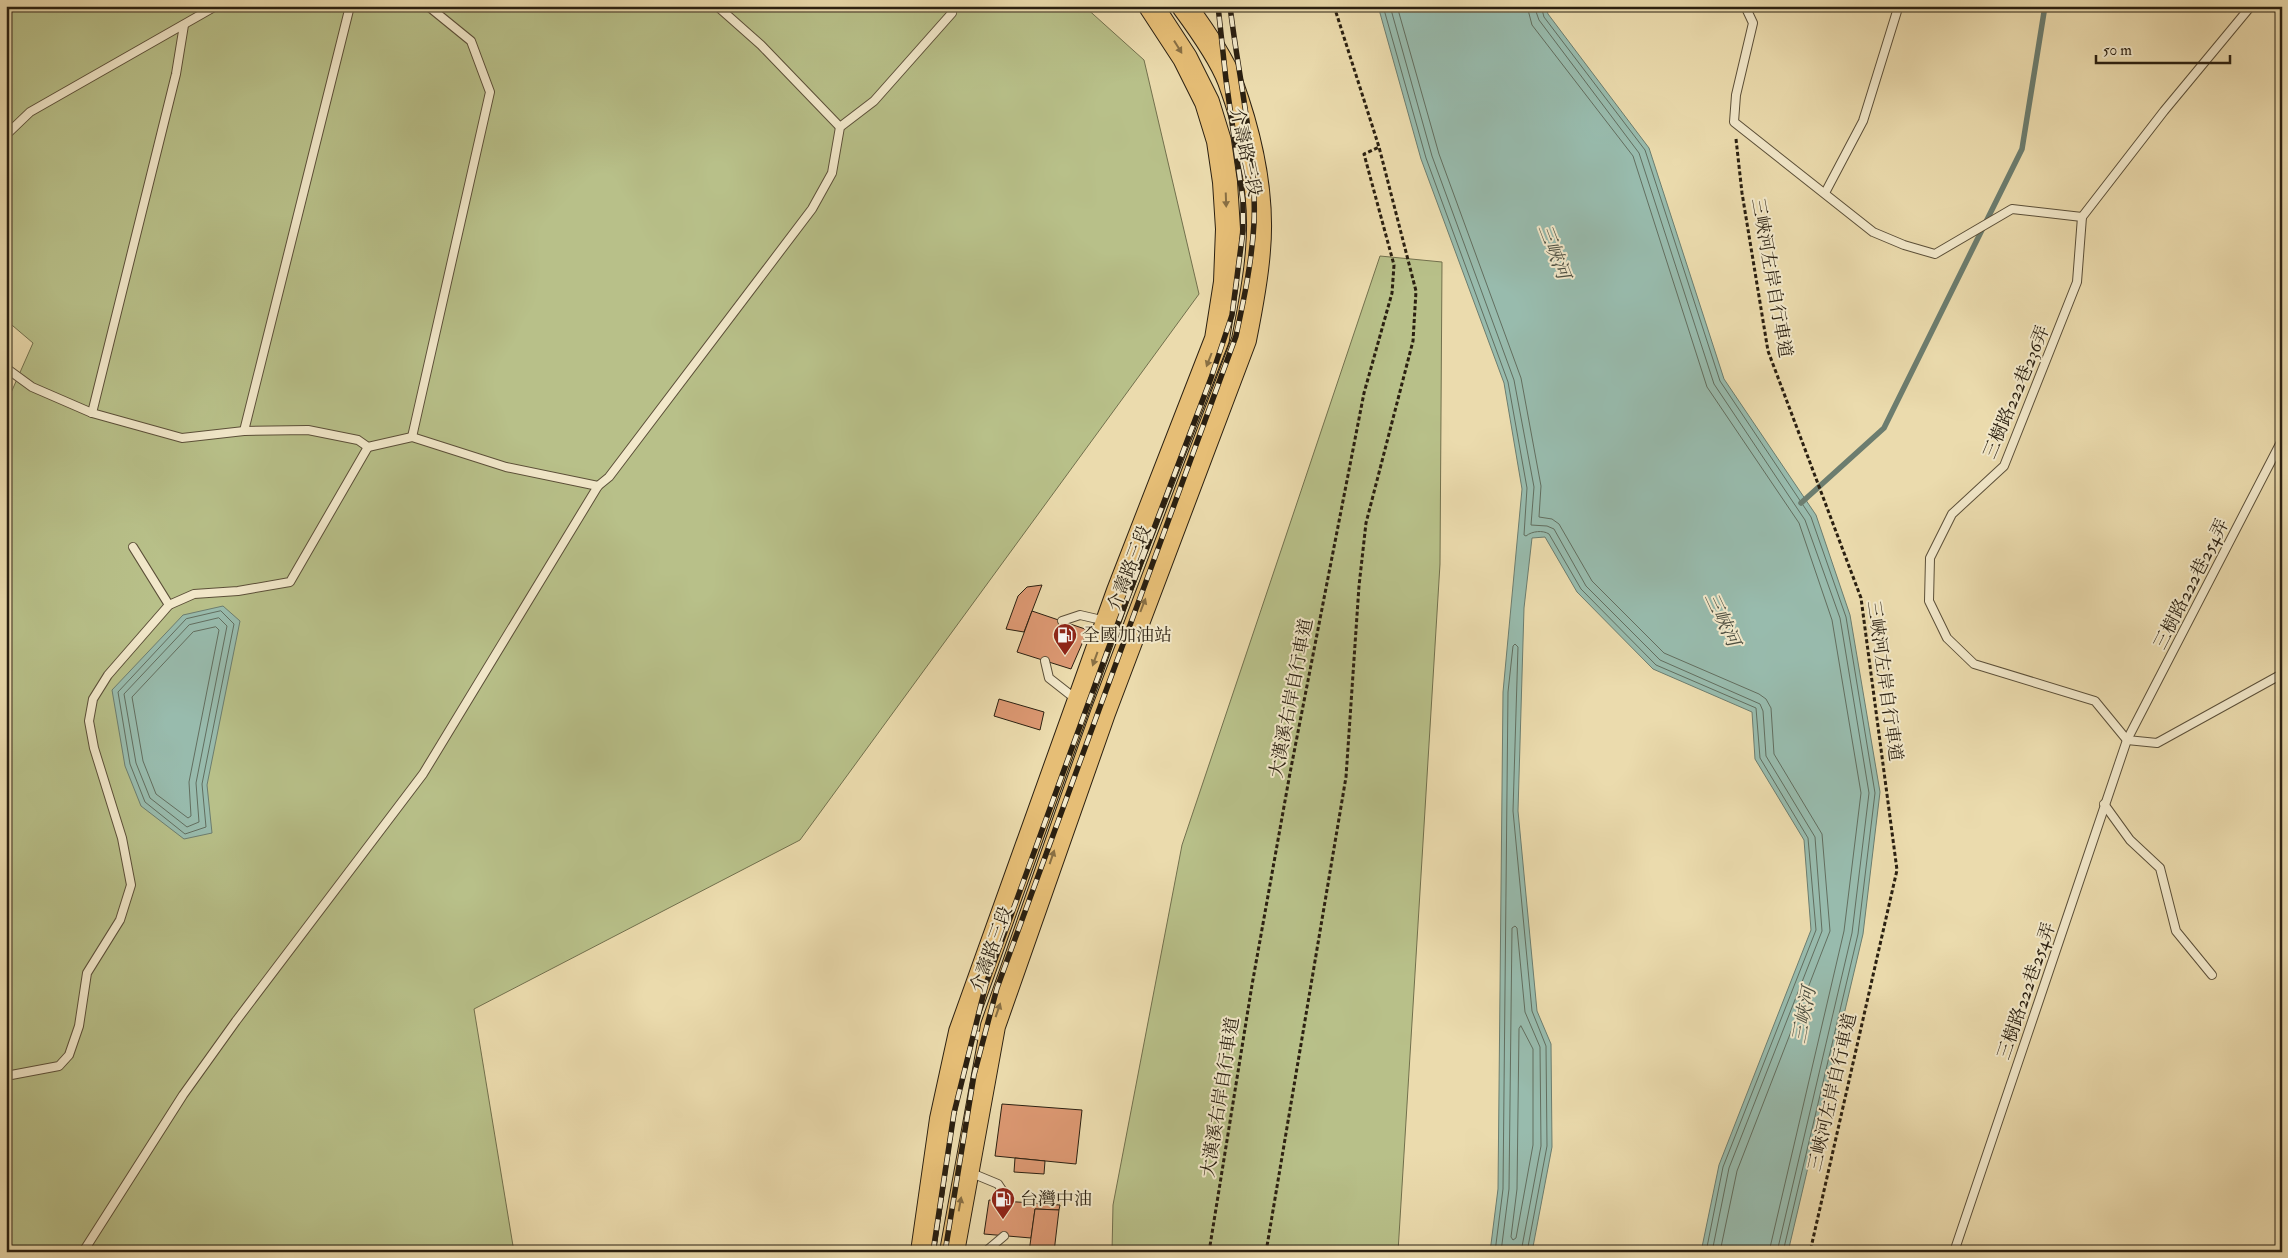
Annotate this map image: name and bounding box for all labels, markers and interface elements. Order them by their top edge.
scale bar [2096,32,2229,64]
one-way arrow [1173,40,1183,53]
text: 50 m [2103,41,2132,60]
street label: 介壽路三段 [1225,106,1266,199]
one-way arrow [1223,192,1231,208]
street label: 三峽河左岸自行車道 [1746,196,1797,360]
water label: 三峽河 [1533,220,1577,285]
street label: 三樹路222巷236弄 [1978,322,2055,462]
one-way arrow [1204,353,1212,367]
street label: 三樹路222巷254弄 [2149,515,2234,653]
street label: 介壽路三段 [1103,522,1156,614]
water label: 三峽河 [1699,589,1746,653]
one-way arrow [1140,598,1147,613]
street label: 三峽河左岸自行車道 [1862,599,1907,763]
street label: 大漢溪右岸自行車道 [1265,616,1318,780]
fuel station icon: 全國加油站 [1052,622,1078,656]
place label: 全國加油站 [1082,624,1172,647]
one-way arrow [1091,652,1099,667]
one-way arrow [1048,849,1056,864]
street label: 介壽路三段 [965,903,1018,995]
street label: 三樹路222巷254弄 [1992,920,2061,1063]
water label: 三峽河 [1787,982,1822,1045]
one-way arrow [994,1002,1002,1017]
street label: 三峽河左岸自行車道 [1803,1011,1862,1174]
street label: 大漢溪右岸自行車道 [1196,1015,1245,1179]
fuel station icon: 台灣中油 [990,1186,1016,1220]
place label: 台灣中油 [1020,1188,1092,1211]
one-way arrow [956,1195,964,1211]

